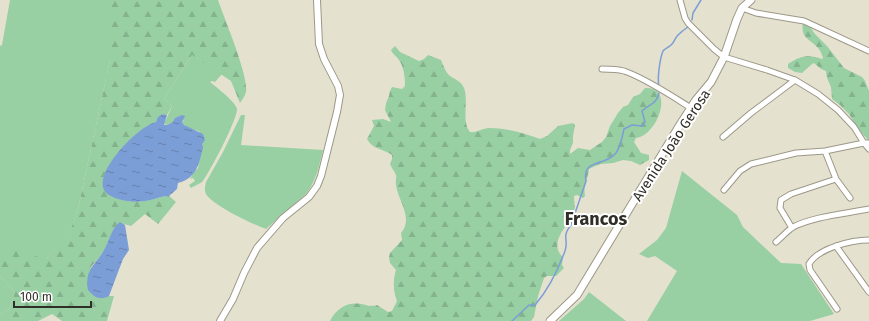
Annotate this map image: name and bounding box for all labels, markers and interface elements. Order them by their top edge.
street label: Avenida João Gerosa [629,86,714,204]
district label: Francos [565,208,628,230]
scale bar [14,283,91,309]
text: 100 m [20,290,52,304]

